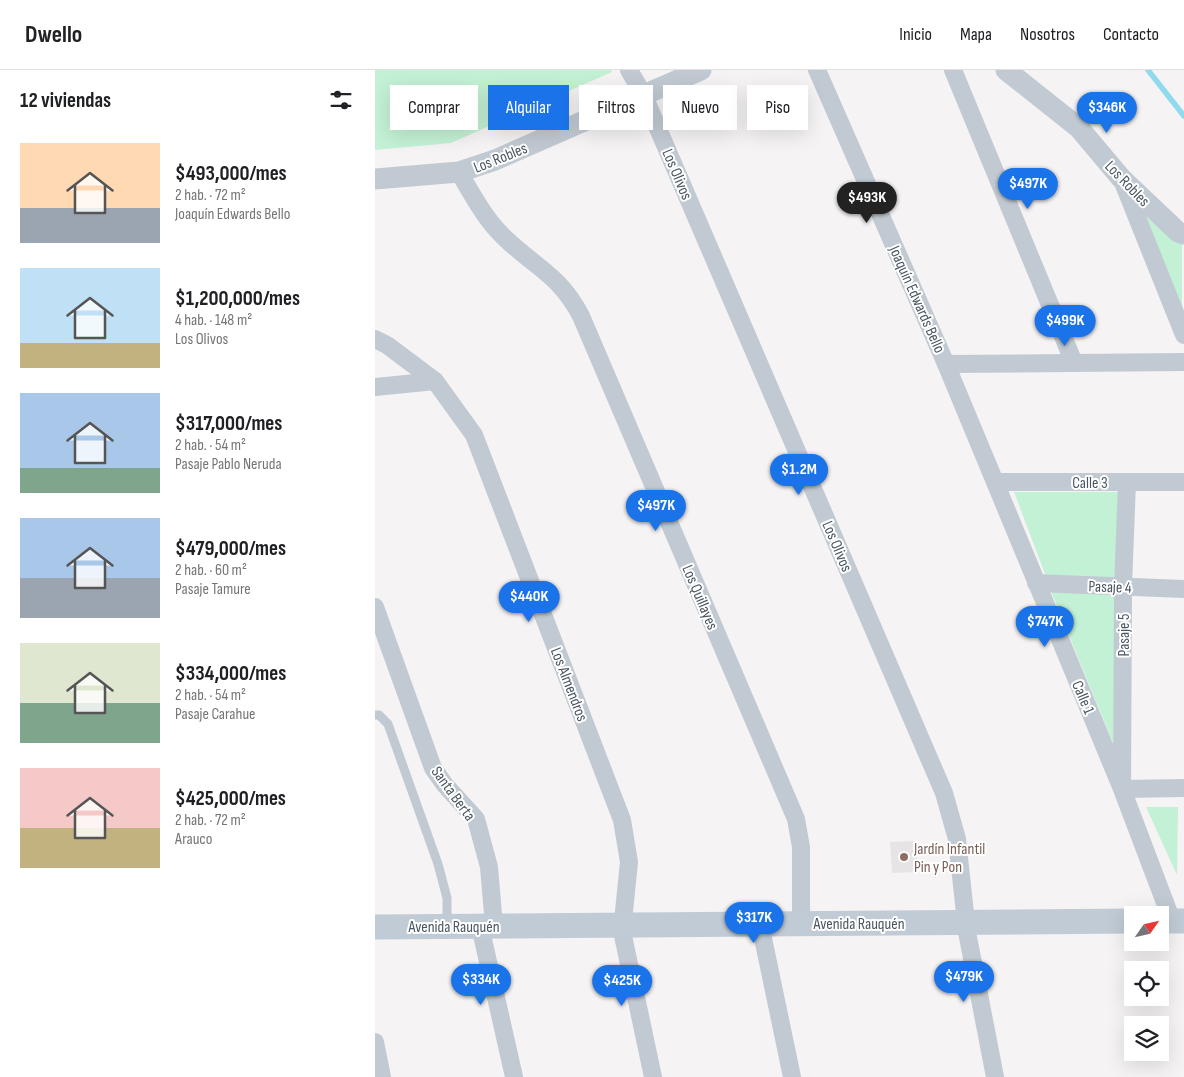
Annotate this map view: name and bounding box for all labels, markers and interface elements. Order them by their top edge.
text: Dwello [25,20,82,49]
text: Inicio [899,24,932,45]
text: Mapa [960,24,992,45]
text: Nosotros [1020,24,1075,45]
text: Contacto [1103,24,1159,45]
chip: Comprar [390,85,478,130]
chip: Alquilar [488,85,569,130]
chip: Filtros [579,85,653,130]
chip: Nuevo [663,85,737,130]
chip: Piso [747,85,808,130]
icon: filters [327,86,355,114]
text: 12 viviendas [20,88,111,113]
pin: $346K [1072,92,1142,134]
text: $346K [1088,98,1126,117]
street label: Los Robles [471,139,530,178]
street label: Los Olivos [657,146,696,203]
street label: Los Robles [1101,157,1153,211]
text: $493,000/mes [175,161,287,186]
icon: home [60,163,120,223]
pin: $497K [993,168,1063,210]
text: $497K [1009,174,1047,193]
pin: $493K [832,182,902,224]
text: 2 hab. · 72 m² [175,186,246,205]
text: $493K [848,188,886,207]
text: Joaquín Edwards Bello [175,205,290,224]
street label: Joaquín Edwards Bello [884,242,949,356]
text: $1,200,000/mes [175,286,300,311]
icon: home [60,288,120,348]
pin: $499K [1030,304,1100,347]
text: 4 hab. · 148 m² [175,311,252,330]
text: $499K [1046,311,1084,330]
text: Los Olivos [175,330,228,349]
text: $317,000/mes [175,411,282,436]
icon: home [60,413,120,473]
text: 2 hab. · 54 m² [175,436,246,455]
pin: $1.2M [764,454,834,496]
text: Pasaje Pablo Neruda [175,455,282,474]
text: $1.2M [781,460,817,479]
street label: Calle 3 [1072,474,1108,493]
pin: $497K [621,490,691,532]
text: $497K [637,496,675,515]
street label: Los Olivos [817,518,856,575]
text: $479,000/mes [175,536,286,561]
icon: home [60,538,120,598]
text: 2 hab. · 60 m² [175,561,247,580]
street label: Los Quillayes [678,562,722,633]
street label: Pasaje 4 [1088,577,1132,598]
text: Pasaje Tamure [175,580,251,599]
pin: $440K [494,580,564,623]
text: $440K [510,587,548,606]
pin: $747K [1010,606,1080,648]
text: $747K [1027,612,1063,631]
street label: Pasaje 5 [1115,614,1134,656]
street label: Los Almendros [546,645,591,724]
text: $334,000/mes [175,661,286,686]
icon: home [60,663,120,723]
street label: Calle 1 [1067,678,1098,717]
text: 2 hab. · 54 m² [175,686,246,705]
text: Pasaje Carahue [175,705,256,724]
street label: Santa Berta [427,763,479,825]
text: $425,000/mes [175,786,286,811]
icon: home [60,788,120,848]
text: 2 hab. · 72 m² [175,811,246,830]
text: Arauco [175,830,212,849]
place label: Jardín Infantil Pin y Pon [913,840,985,877]
marker: Jardín Infantil Pin y Pon [898,851,910,863]
pin: $317K [719,902,789,944]
north arrow [1124,906,1169,951]
map controls [1124,906,1169,1061]
text: $317K [736,908,772,927]
street label: Avenida Rauquén [812,915,905,934]
street label: Avenida Rauquén [407,918,500,937]
pin: $479K [929,960,999,1003]
button: locate [1124,961,1169,1006]
pin: $334K [446,964,516,1006]
pin: $425K [587,964,657,1007]
text: $479K [945,967,983,986]
text: $334K [462,970,500,989]
text: $425K [603,971,641,990]
button: layers [1124,1016,1169,1061]

